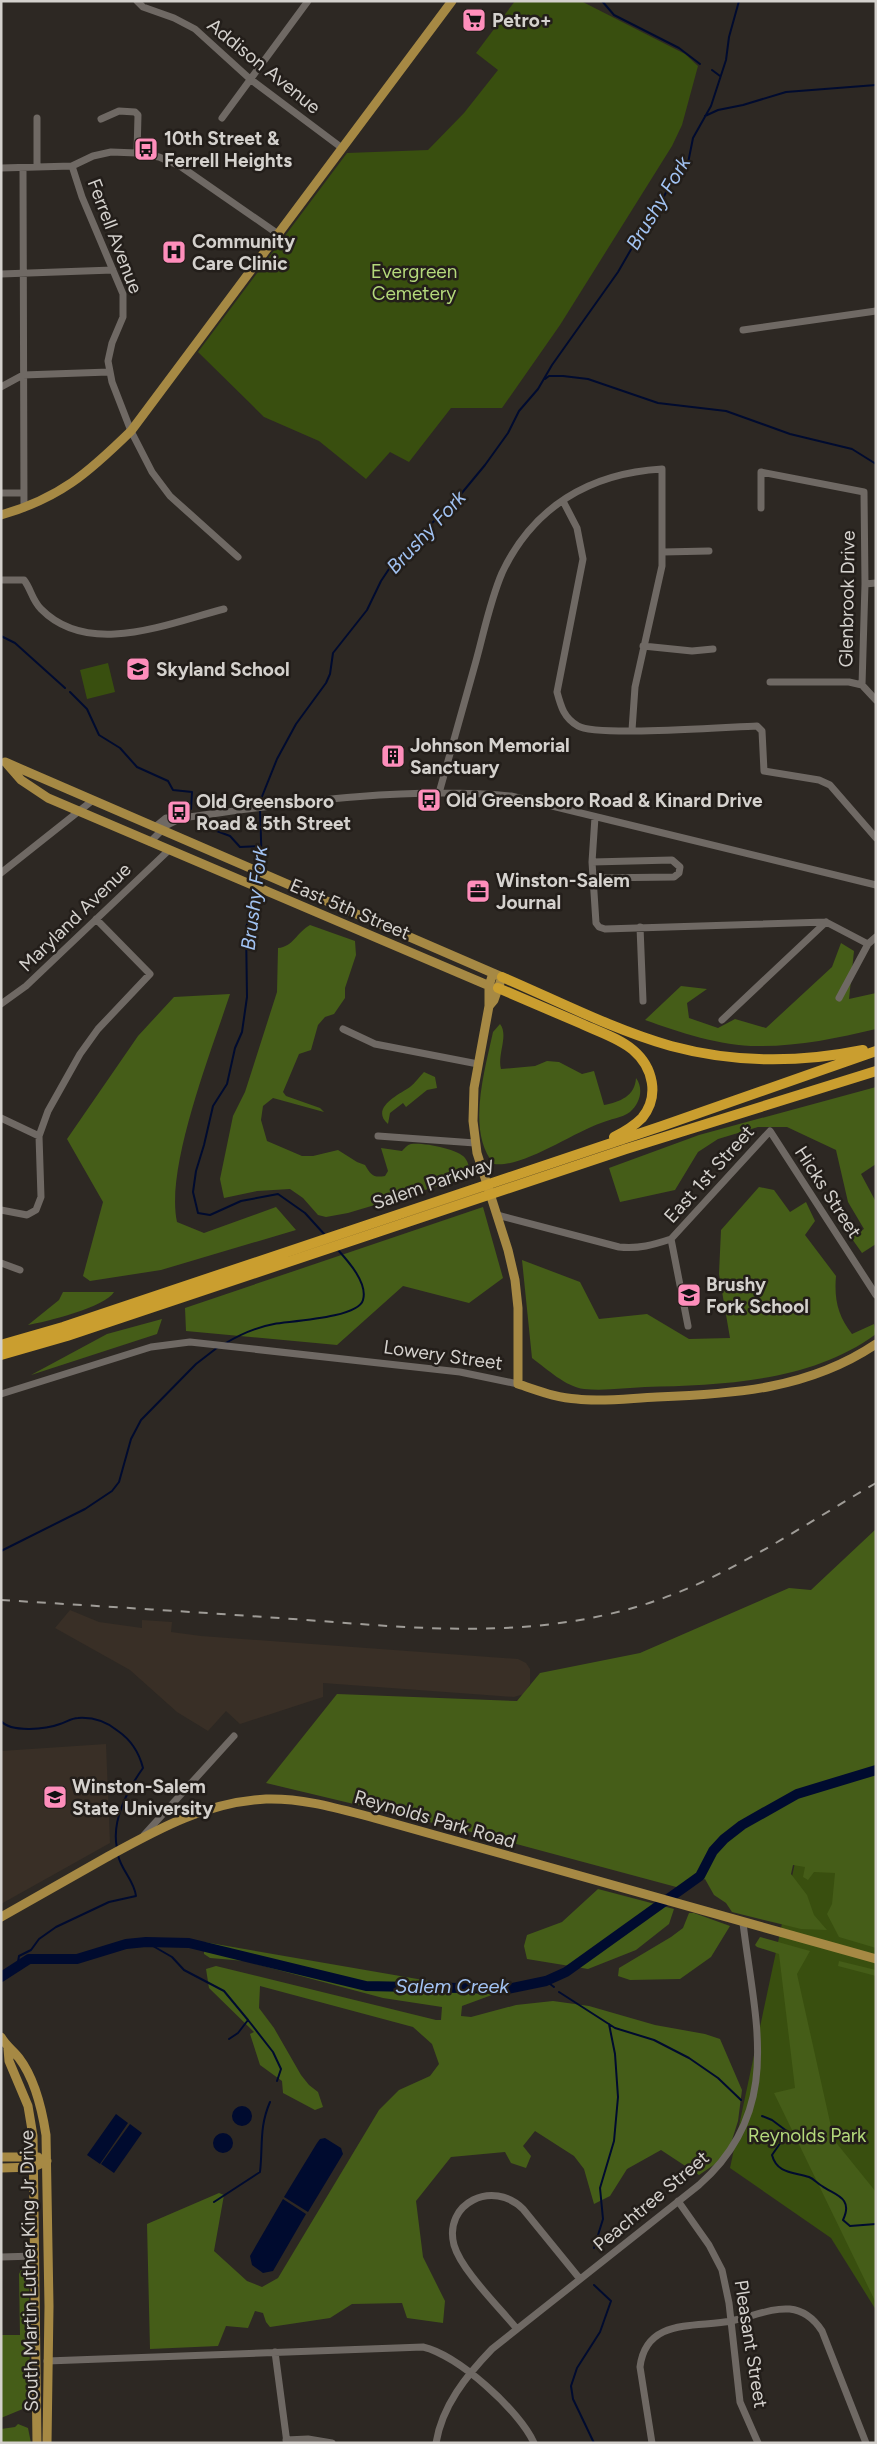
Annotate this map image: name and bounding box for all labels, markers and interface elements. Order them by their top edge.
supermarket icon: Petro+ [461,7,487,33]
place label: Petro+ [492,9,552,32]
street label: Addison Avenue [203,13,325,119]
place label: 10th Street & Ferrell Heights [164,127,292,172]
bus stop icon: 10th Street & Ferrell Heights [133,136,159,162]
water label: Brushy Fork [621,151,696,254]
street label: Ferrell Avenue [83,175,147,297]
place label: Community Care Clinic [192,230,295,275]
hospital icon: Community Care Clinic [161,239,187,265]
park label: Evergreen Cemetery [371,260,457,305]
water label: Brushy Fork [381,485,471,579]
street label: Glenbrook Drive [834,530,860,668]
school or university icon: Skyland School [125,656,151,682]
place label: Skyland School [156,658,290,681]
place label: Johnson Memorial Sanctuary [410,734,570,779]
building icon: Johnson Memorial Sanctuary [380,743,406,769]
bus stop icon: Old Greensboro Road & Kinard Drive [416,787,442,813]
place label: Old Greensboro Road & Kinard Drive [446,789,763,812]
place label: Old Greensboro Road & 5th Street [196,790,352,835]
bus stop icon: Old Greensboro Road & 5th Street [166,799,192,825]
water label: Brushy Fork [236,843,272,952]
street label: Maryland Avenue [14,858,136,976]
place label: Winston-Salem Journal [496,869,630,914]
street label: East 5th Street [286,873,414,945]
office icon: Winston-Salem Journal [465,878,491,904]
street label: East 1st Street [659,1120,759,1228]
street label: Hicks Street [790,1142,866,1242]
street label: Salem Parkway [369,1151,497,1215]
place label: Brushy Fork School [706,1273,809,1318]
school or university icon: Brushy Fork School [676,1282,702,1308]
street label: Lowery Street [382,1335,504,1375]
place label: Winston-Salem State University [72,1775,213,1820]
school or university icon: Winston-Salem State University [42,1784,68,1810]
street label: Reynolds Park Road [352,1785,518,1853]
water label: Salem Creek [395,1974,510,1998]
park label: Reynolds Park [748,2124,867,2147]
street label: South Martin Luther King Jr Drive [15,2130,43,2412]
street label: Peachtree Street [588,2146,714,2256]
street label: Pleasant Street [730,2278,772,2410]

